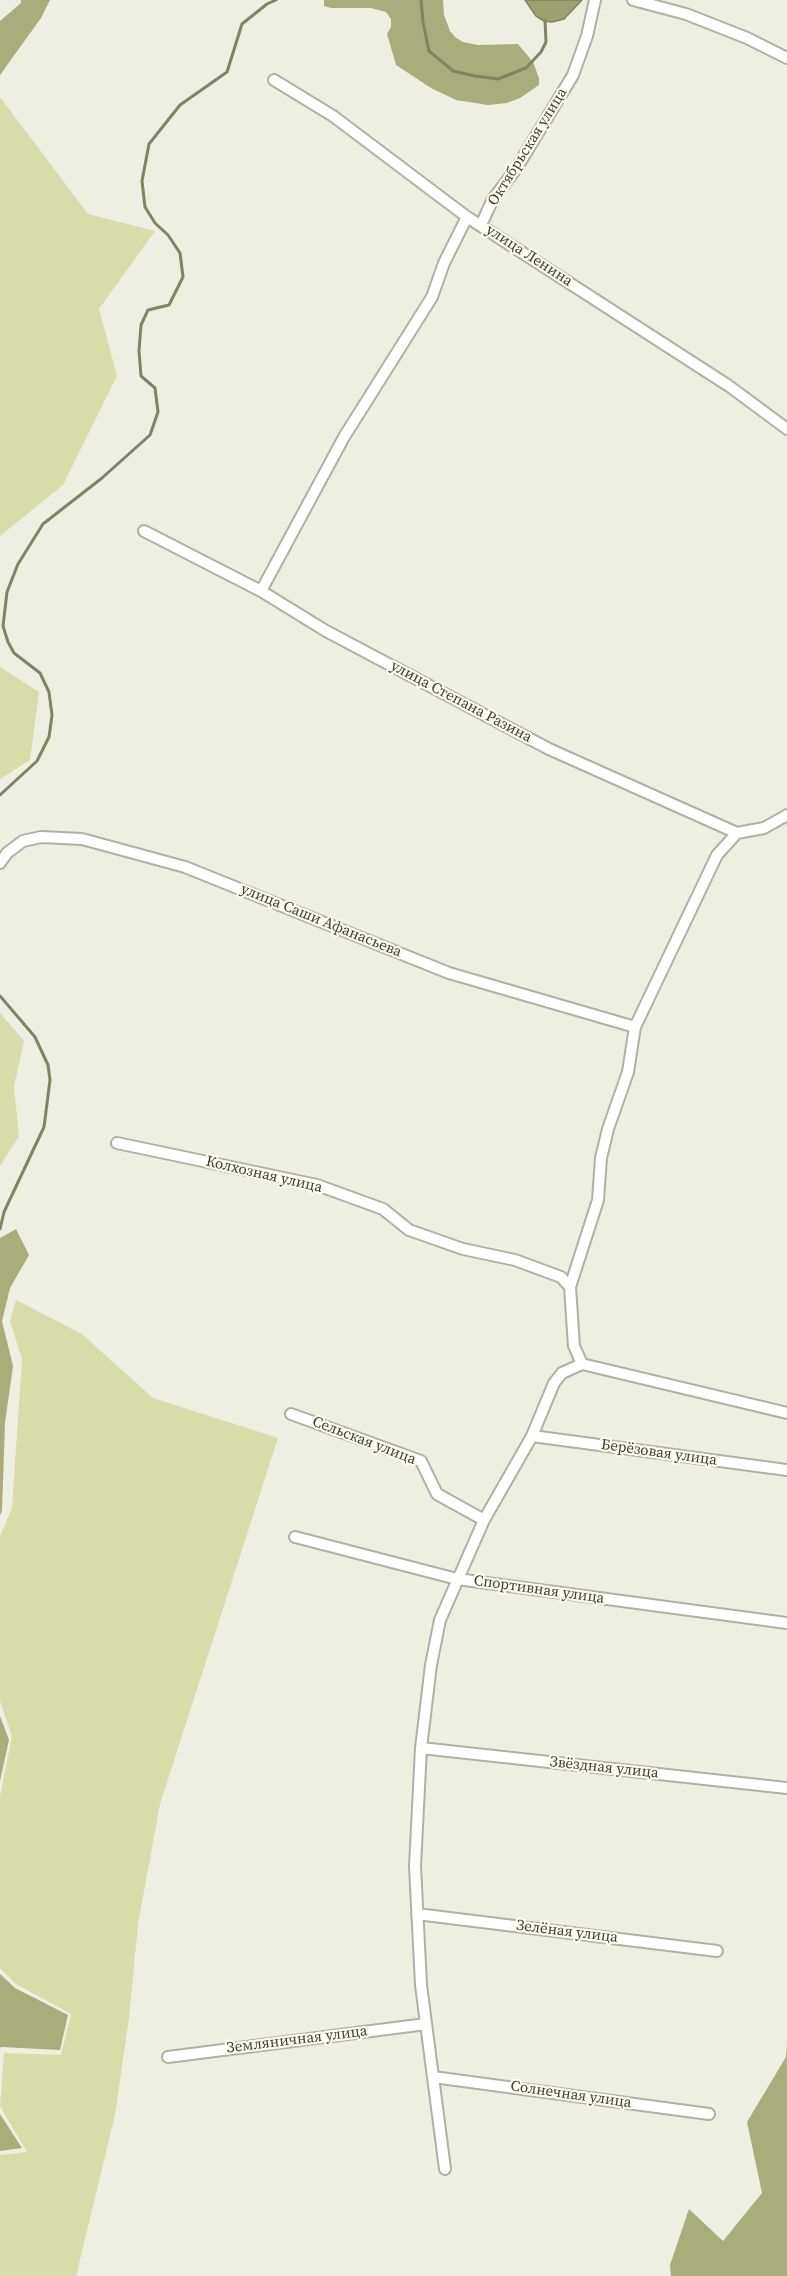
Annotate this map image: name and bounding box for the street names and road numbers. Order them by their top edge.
street label: Октябрьская улица [484,85,572,209]
street label: улица Ленина [482,221,576,291]
street label: улица Степана Разина [387,657,535,747]
street label: улица Саши Афанасьева [238,880,404,962]
street label: Колхозная улица [204,1153,324,1197]
street label: Сельская улица [310,1413,418,1469]
street label: Берёзовая улица [600,1436,718,1470]
street label: Спортивная улица [473,1572,605,1608]
street label: Звёздная улица [549,1753,659,1783]
street label: Зелёная улица [515,1917,619,1947]
street label: Земляничная улица [226,2022,368,2058]
street label: Солнечная улица [509,2078,633,2112]

